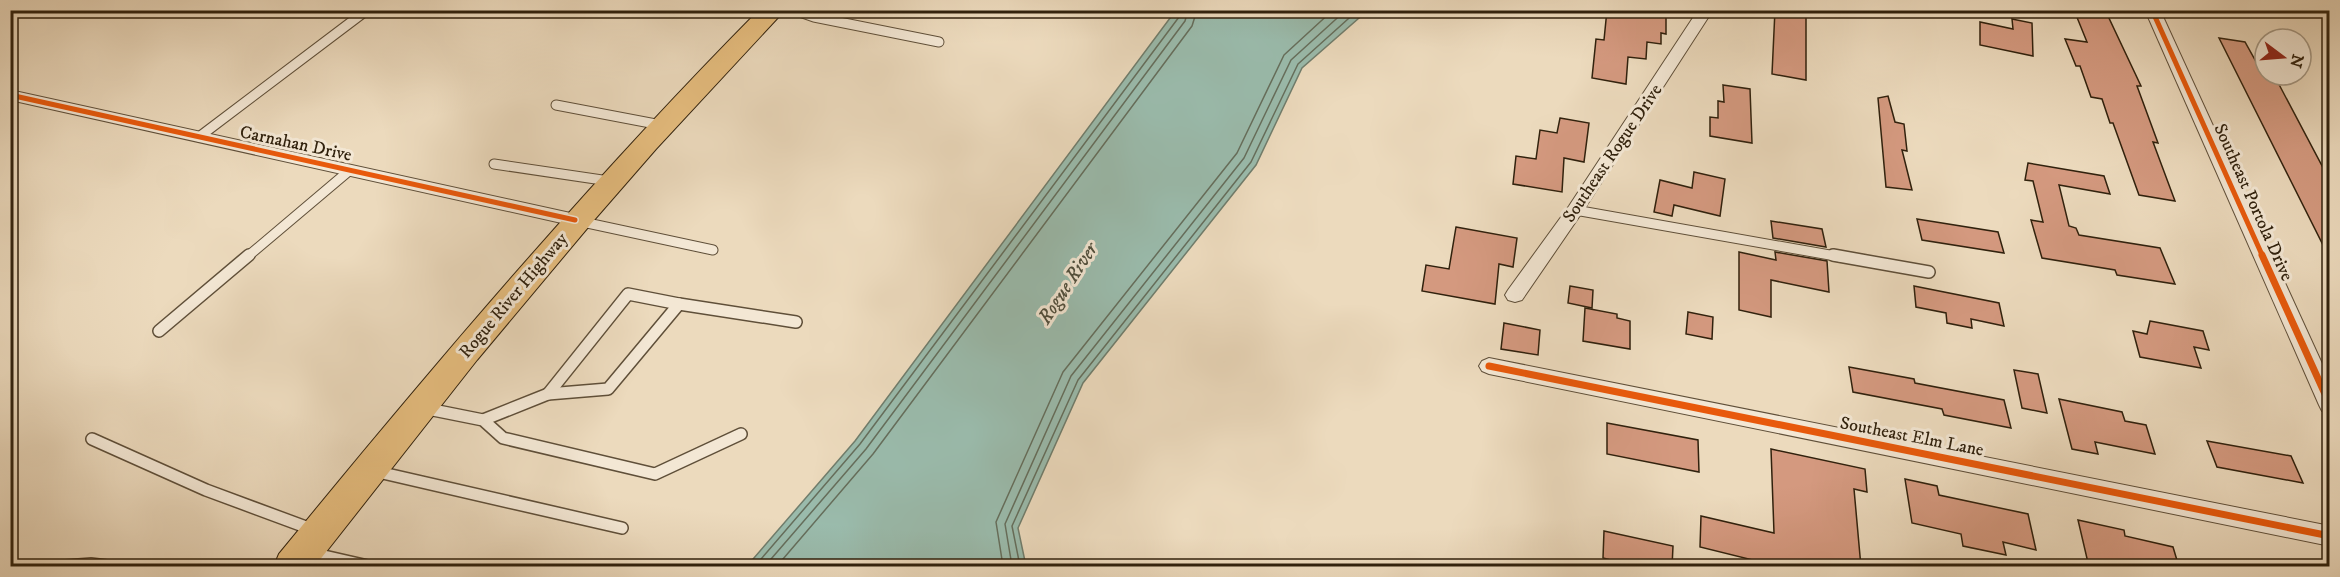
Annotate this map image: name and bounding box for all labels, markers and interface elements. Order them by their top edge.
north arrow [2253,27,2313,87]
text: N [2285,52,2308,70]
street label: Southeast Rogue Drive [1558,80,1667,227]
street label: Southeast Portola Drive [2209,120,2298,284]
street label: Carnahan Drive [238,121,354,167]
street label: Rogue River Highway [455,228,573,363]
water label: Rogue River [1032,237,1105,330]
street label: Southeast Elm Lane [1838,412,1985,462]

